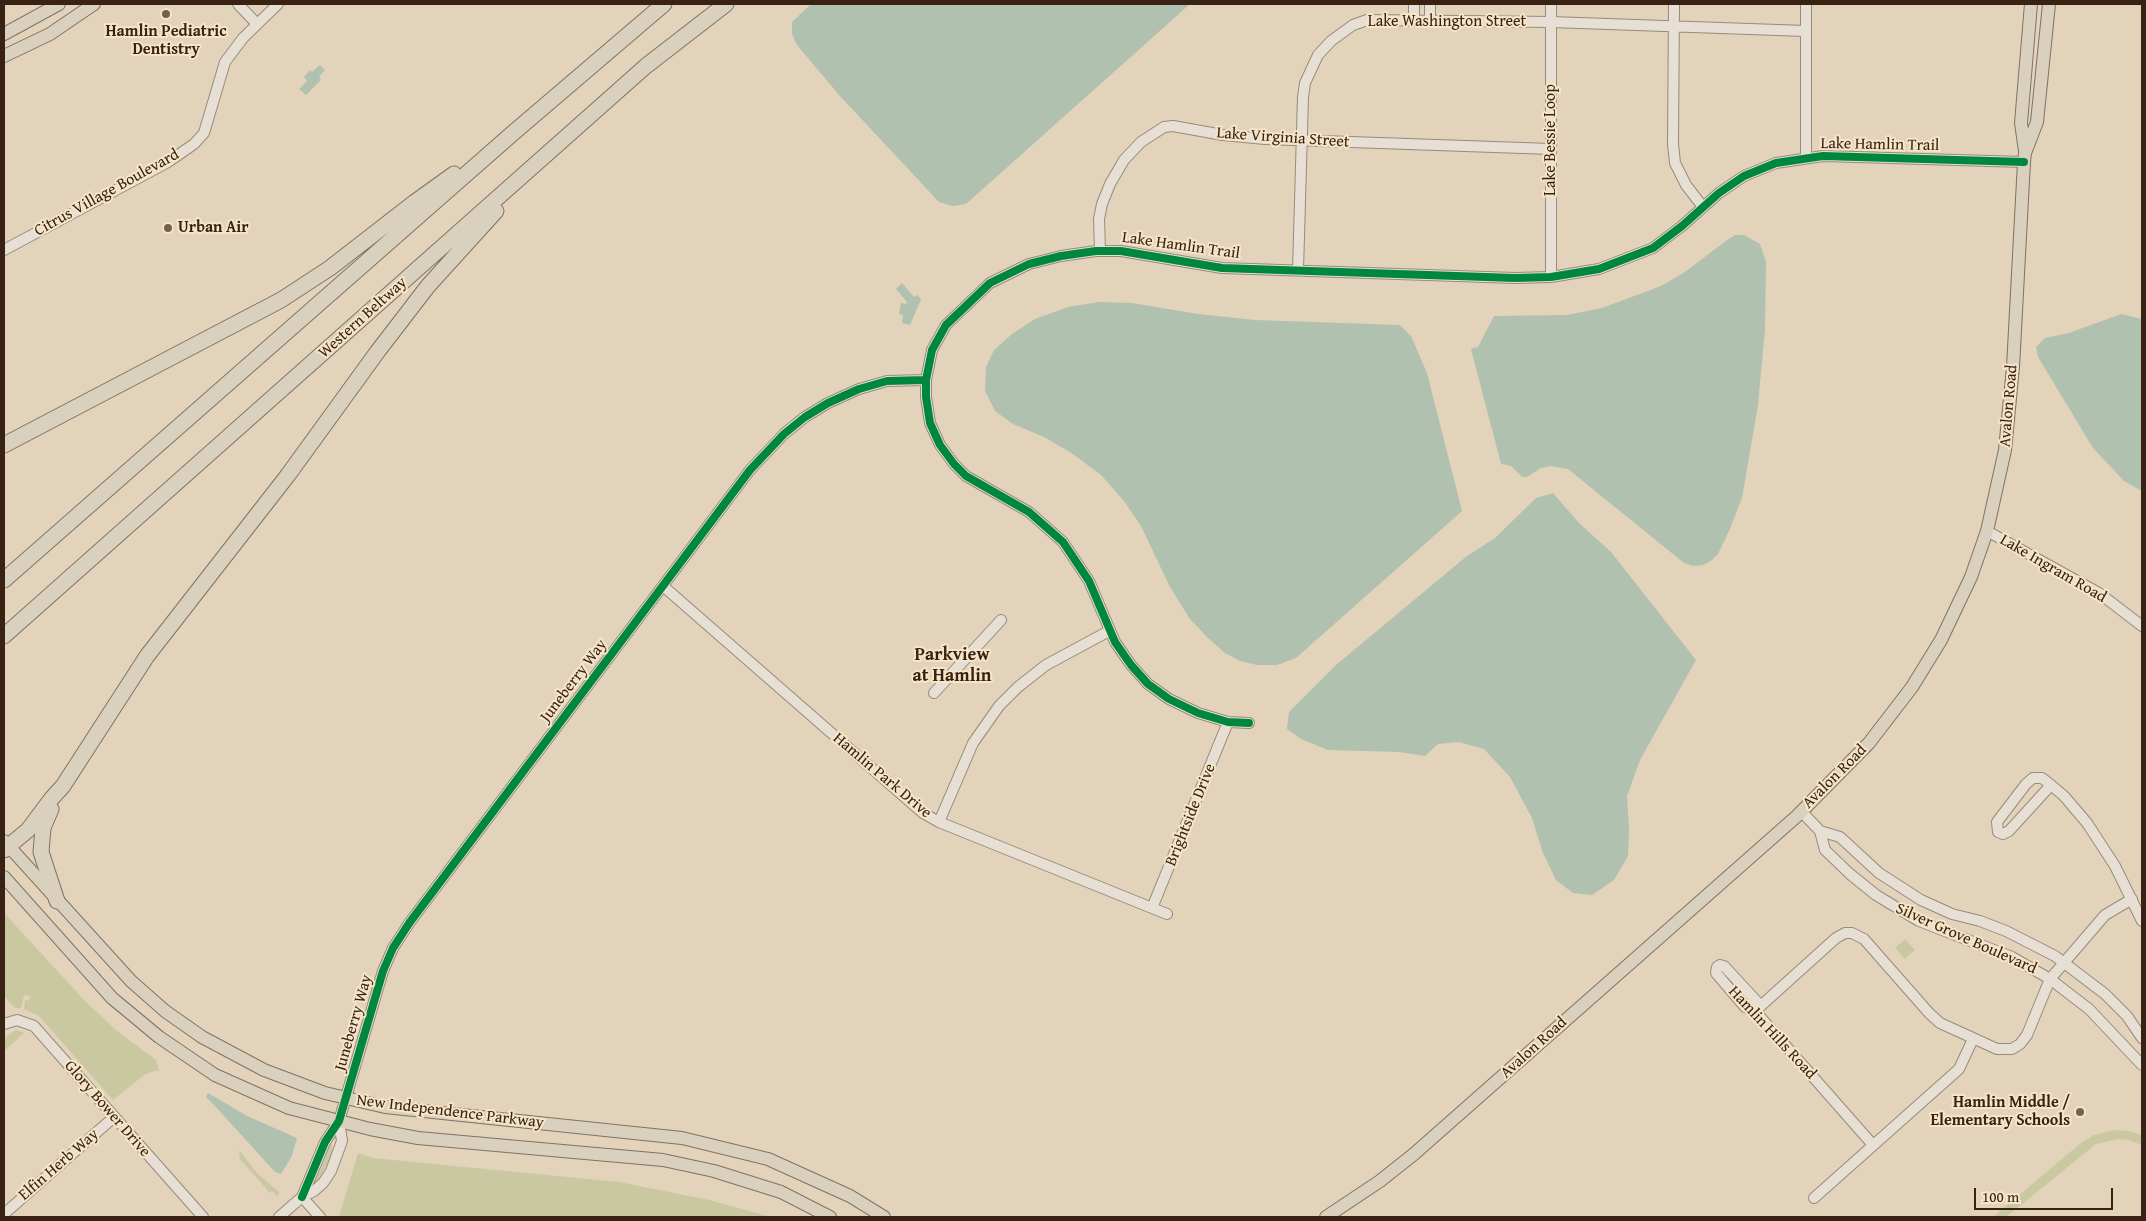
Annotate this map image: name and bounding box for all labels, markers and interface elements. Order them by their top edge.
marker: Hamlin Pediatric Dentistry [160,8,172,20]
street label: Lake Washington Street [1368,12,1526,32]
place label: Hamlin Pediatric Dentistry [105,22,227,60]
street label: Lake Bessie Loop [1541,84,1561,196]
street label: Lake Virginia Street [1216,124,1350,152]
street label: Lake Hamlin Trail [1820,134,1940,156]
street label: Citrus Village Boulevard [31,145,183,241]
place label: Urban Air [178,218,249,238]
marker: Urban Air [162,222,174,234]
street label: Lake Hamlin Trail [1121,228,1241,264]
street label: Western Beltway [315,273,411,363]
street label: Avalon Road [1996,364,2022,448]
street label: Lake Ingram Road [1996,531,2110,607]
street label: Juneberry Way [536,636,612,726]
district label: Parkview at Hamlin [913,644,991,686]
street label: Hamlin Park Drive [829,729,935,823]
street label: Avalon Road [1799,741,1871,813]
street label: Brightside Drive [1162,761,1220,869]
street label: Silver Grove Boulevard [1893,899,2039,979]
street label: Juneberry Way [331,973,377,1073]
street label: Hamlin Hills Road [1724,983,1820,1083]
street label: Avalon Road [1497,1013,1571,1083]
street label: Glory Bower Drive [60,1057,154,1161]
street label: New Independence Parkway [355,1091,545,1133]
place label: Hamlin Middle / Elementary Schools [1930,1093,2070,1131]
marker: Hamlin Middle / Elementary Schools [2074,1106,2086,1118]
street label: Elfin Herb Way [15,1125,103,1205]
scale bar [1976,1178,2115,1210]
text: 100 m [1982,1186,2019,1207]

